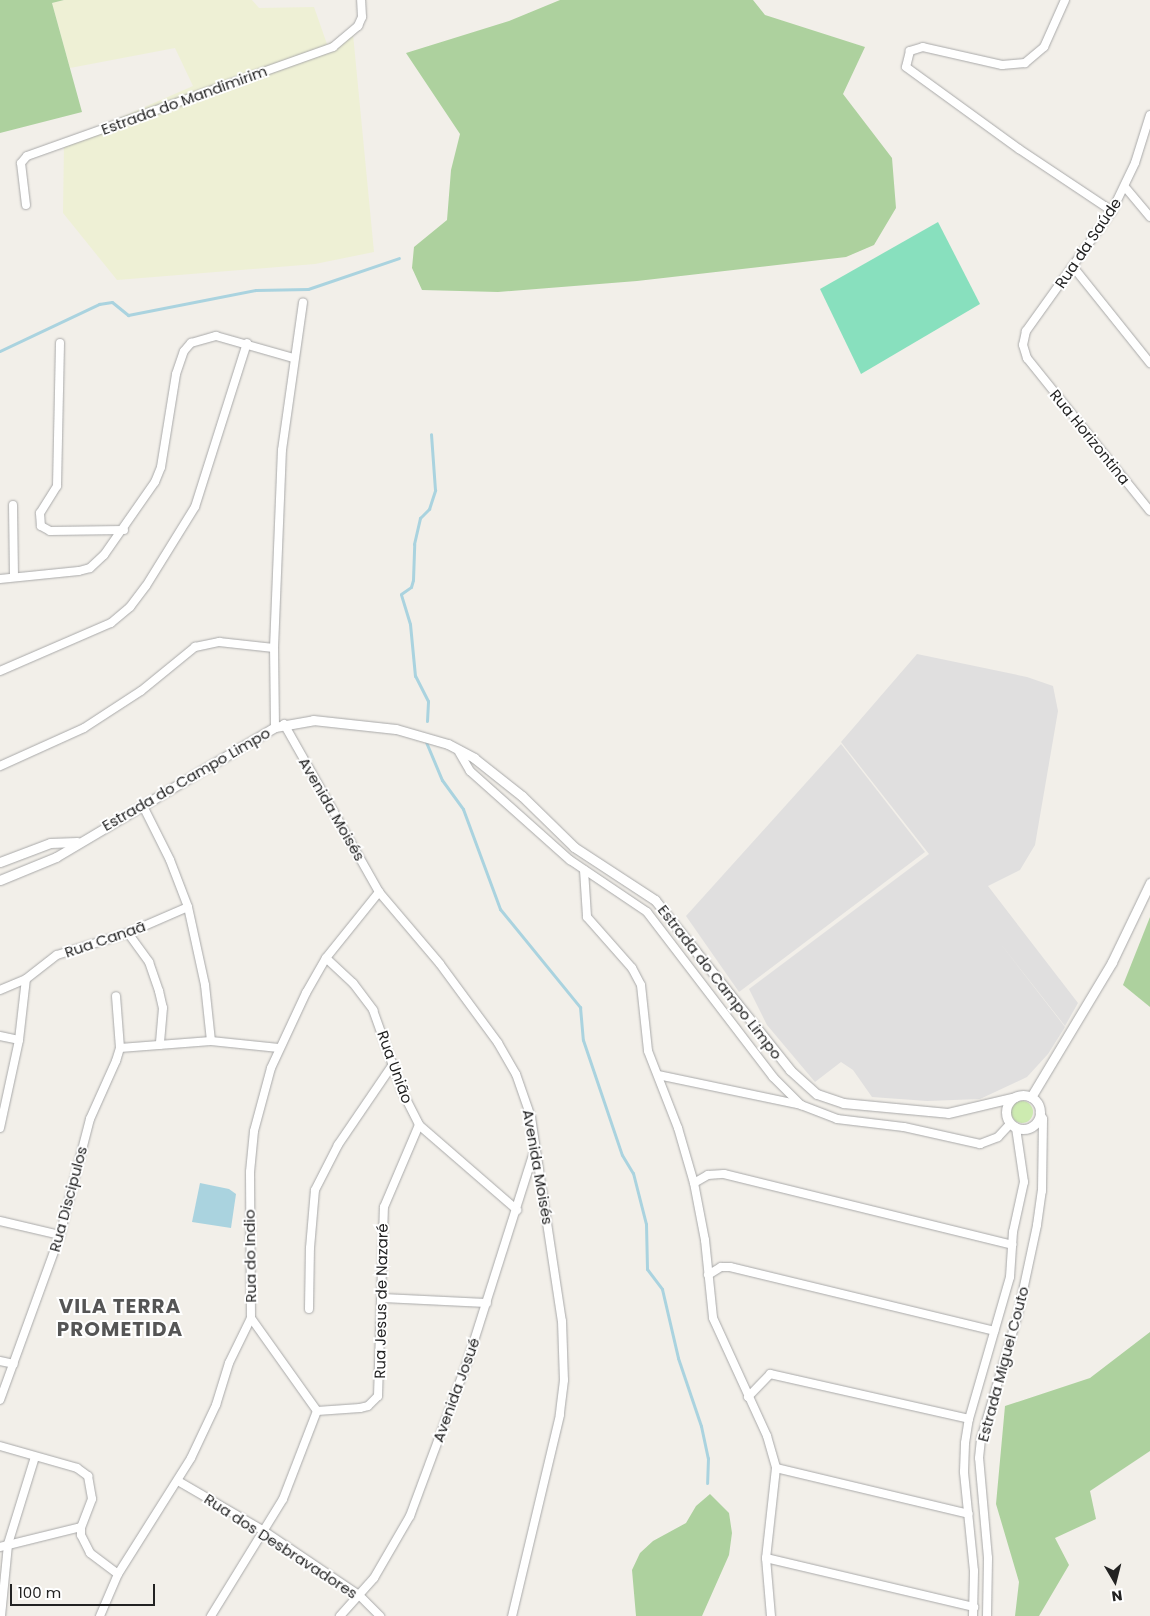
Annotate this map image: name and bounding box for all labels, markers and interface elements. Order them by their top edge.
street label: Estrada do Mandimirim [99,62,269,138]
street label: Rua da Saúde [1051,194,1125,292]
street label: Rua Horizontina [1046,386,1134,488]
street label: Estrada do Campo Limpo [99,723,273,835]
street label: Avenida Moisés [295,754,369,864]
street label: Estrada do Campo Limpo [654,901,786,1063]
street label: Rua Canaã [62,917,148,961]
street label: Rua União [374,1028,416,1106]
street label: Avenida Moisés [519,1108,557,1226]
street label: Rua Discipulos [45,1144,91,1254]
street label: Rua do Indio [240,1209,260,1303]
street label: Rua Jesus de Nazaré [371,1223,391,1379]
street label: Estrada Miguel Couto [974,1284,1032,1444]
district label: VILA TERRA PROMETIDA [56,1295,184,1342]
street label: Avenida Josué [429,1335,483,1445]
street label: Rua dos Desbravadores [201,1490,361,1602]
north arrow [1090,1556,1140,1606]
scale bar [12,1574,158,1606]
text: 100 m [18,1582,61,1603]
text: N [1110,1585,1124,1606]

